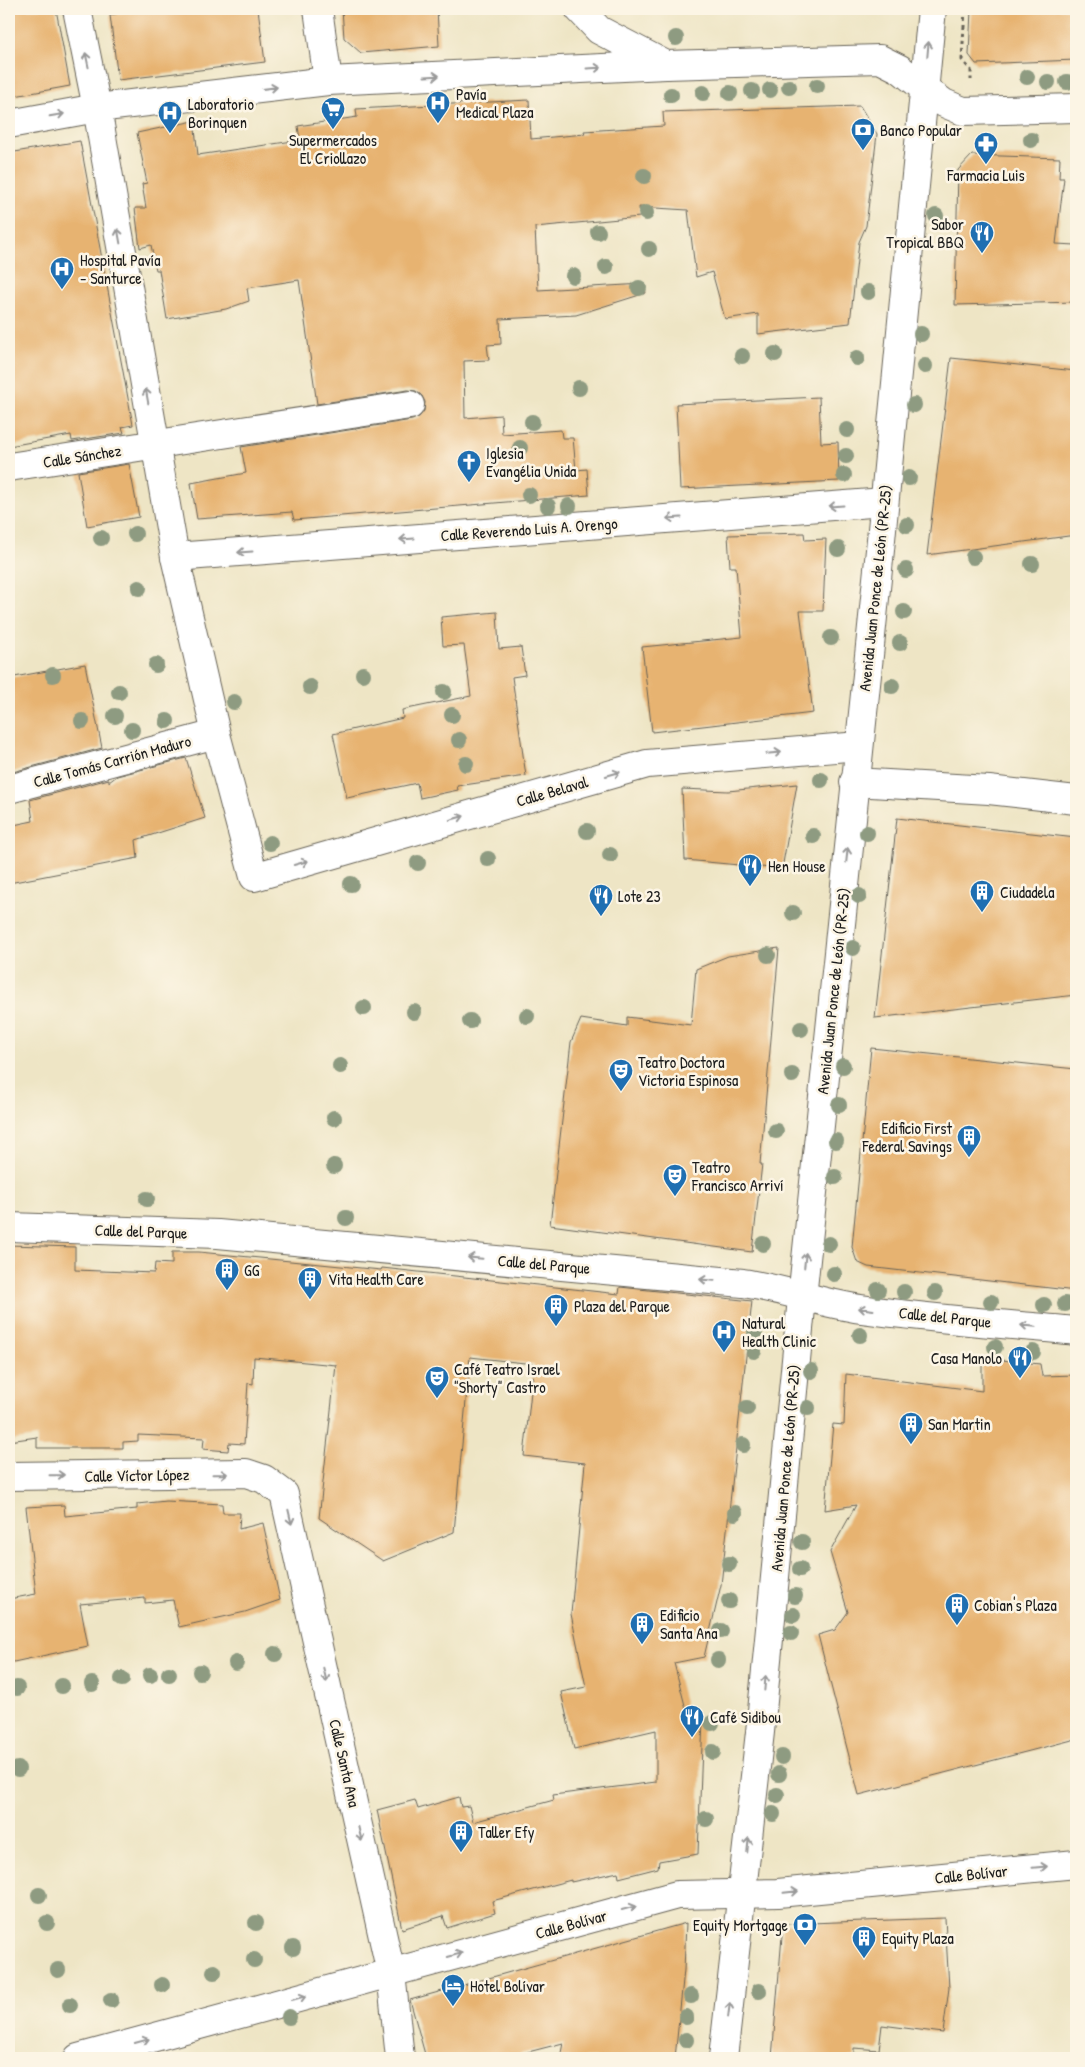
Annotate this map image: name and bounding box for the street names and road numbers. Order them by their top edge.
street label: Calle Sánchez [41,439,123,473]
street label: Avenida Juan Ponce de León (PR-25) [853,484,897,692]
street label: Calle Reverendo Luis A. Orengo [440,512,619,546]
street label: Calle Tomás Carrión Maduro [31,729,194,793]
street label: Calle Belaval [513,770,591,812]
street label: Avenida Juan Ponce de León (PR-25) [811,887,855,1095]
street label: Calle del Parque [94,1218,188,1244]
street label: Calle del Parque [497,1249,592,1279]
street label: Calle del Parque [898,1301,993,1333]
street label: Avenida Juan Ponce de León (PR-25) [765,1364,805,1572]
street label: Calle Víctor López [84,1463,190,1487]
street label: Calle Santa Ana [324,1717,366,1809]
street label: Calle Bolívar [933,1859,1009,1889]
street label: Calle Bolívar [533,1904,609,1944]

